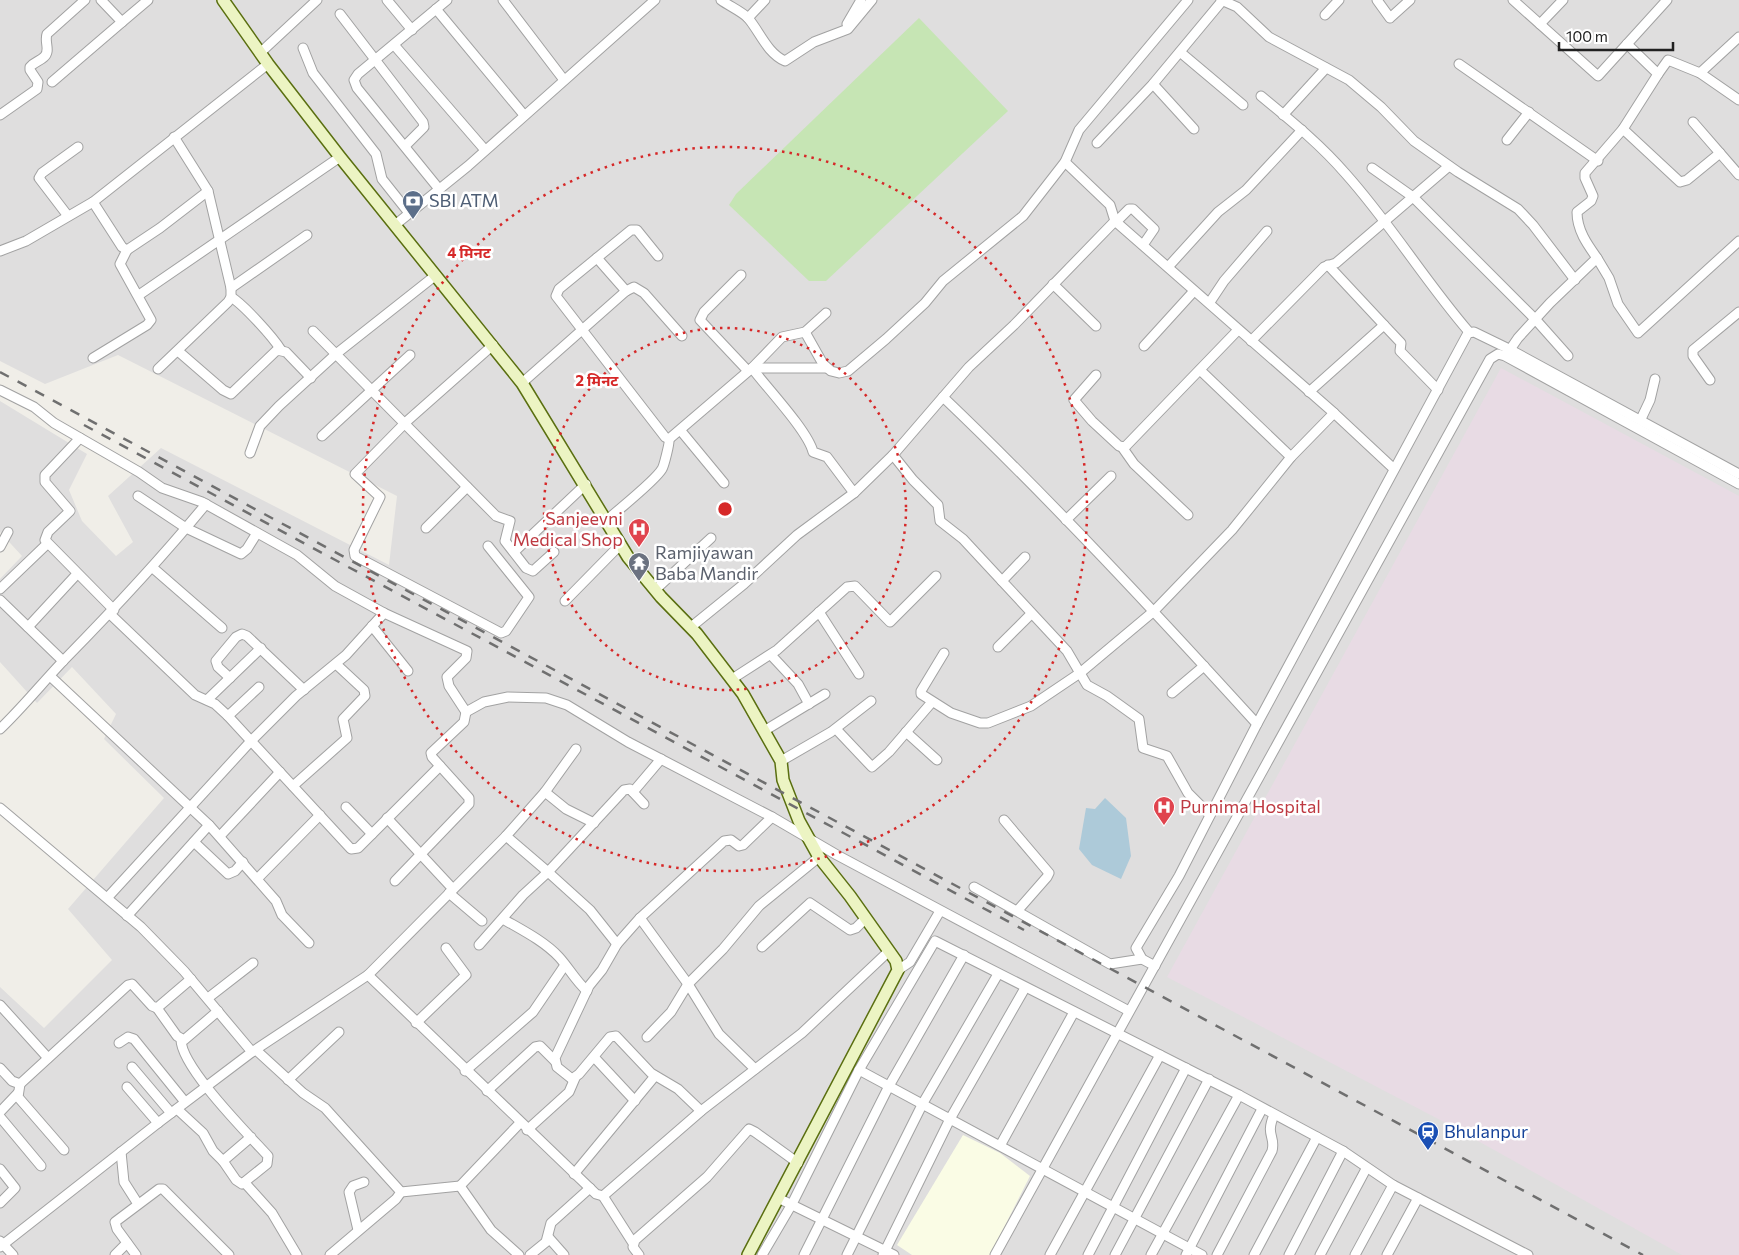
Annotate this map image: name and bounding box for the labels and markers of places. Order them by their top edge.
bank icon: SBI ATM [401,189,425,220]
place label: SBI ATM [429,189,499,211]
centre of rings [716,500,734,518]
place label: Sanjeevni Medical Shop [513,507,623,550]
hospital icon: Sanjeevni Medical Shop [627,517,651,548]
place label: Ramjiyawan Baba Mandir [655,541,759,584]
temple icon: Ramjiyawan Baba Mandir [627,551,651,582]
hospital icon: Purnima Hospital [1152,795,1176,826]
place label: Purnima Hospital [1180,795,1321,817]
station icon: Bhulanpur [1416,1120,1440,1151]
place label: Bhulanpur [1444,1120,1528,1142]

